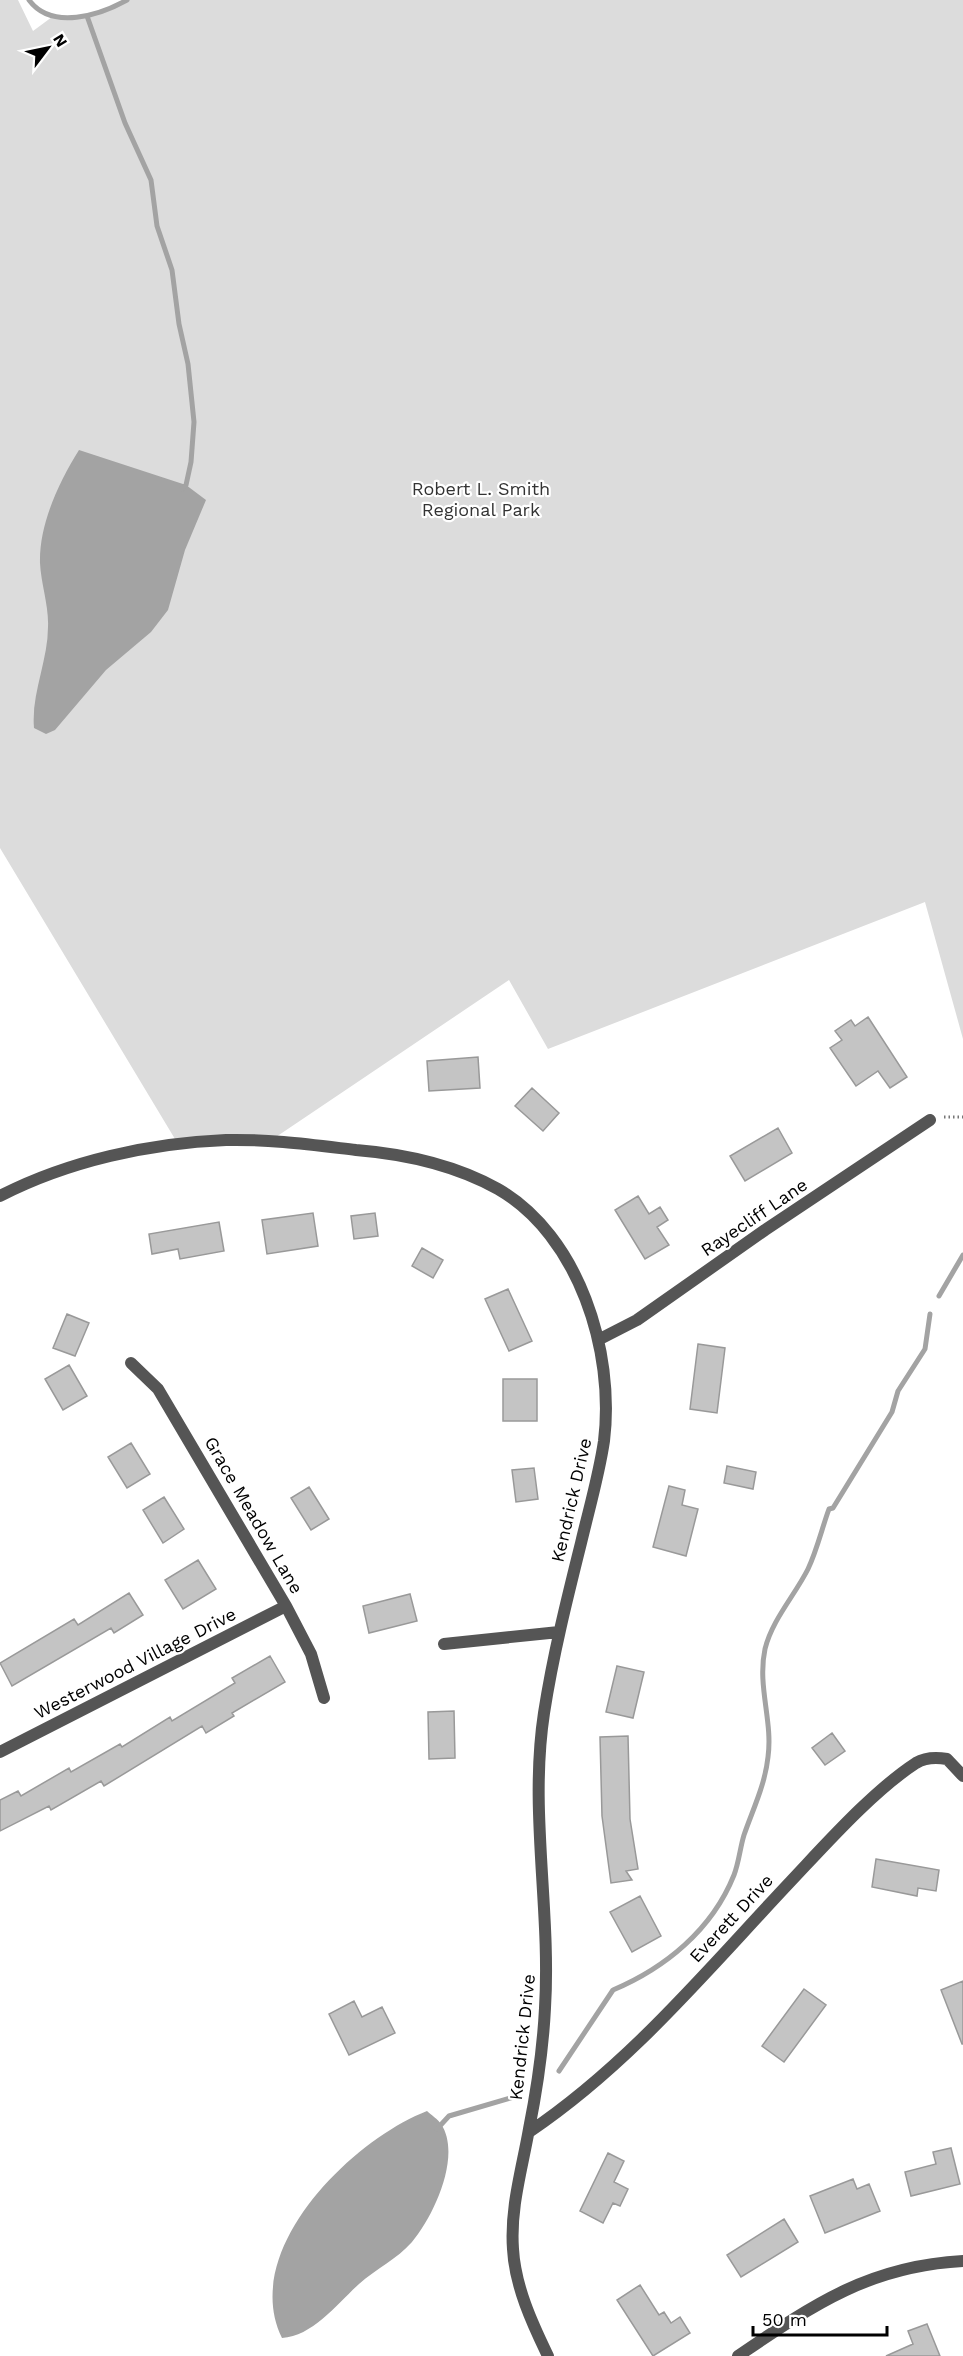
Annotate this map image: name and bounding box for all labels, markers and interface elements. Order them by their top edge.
north arrow [18,18,78,78]
text: N [49,30,71,50]
park label: Robert L. Smith Regional Park [412,478,550,520]
street label: Rayecliff Lane [697,1174,811,1260]
street label: Grace Meadow Lane [200,1433,308,1597]
street label: Kendrick Drive [547,1436,595,1564]
street label: Westerwood Village Drive [31,1603,239,1723]
street label: Everett Drive [685,1870,777,1966]
street label: Kendrick Drive [505,1973,539,2101]
scale bar [753,2299,886,2337]
text: 50 m [762,2309,807,2330]

